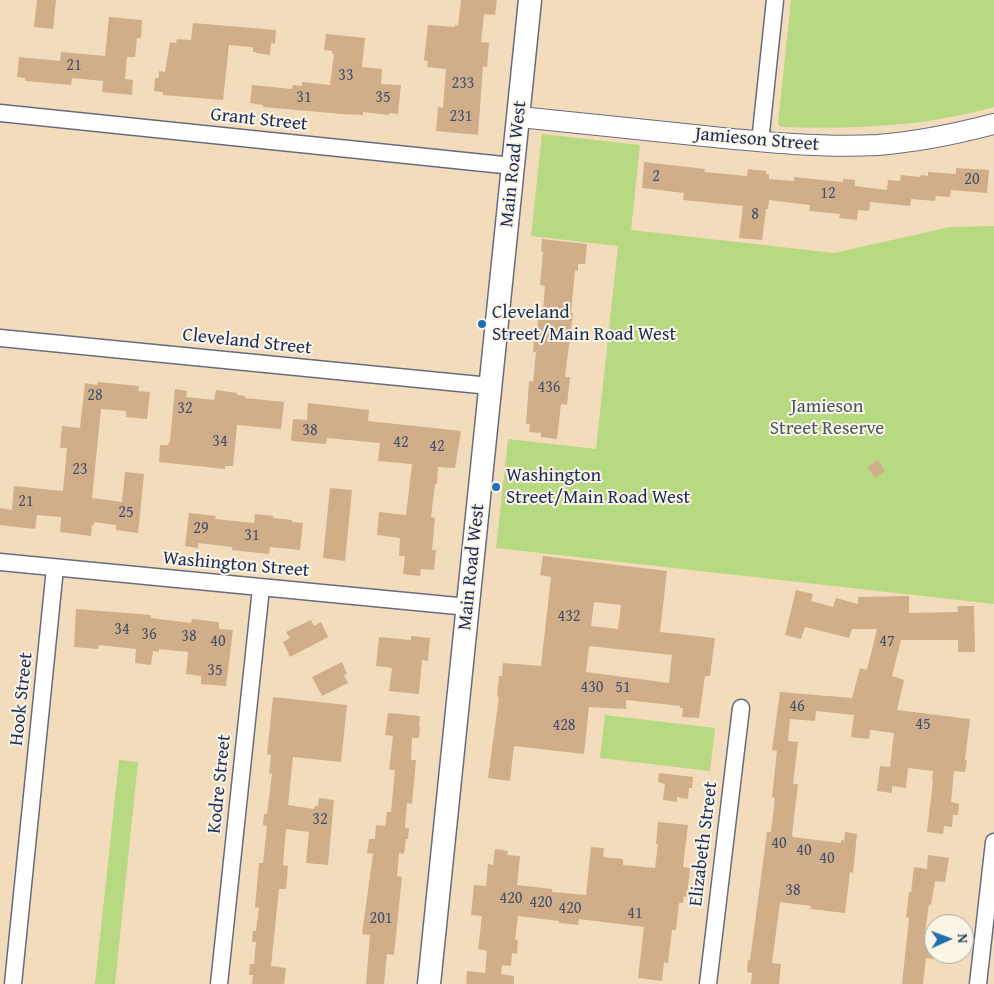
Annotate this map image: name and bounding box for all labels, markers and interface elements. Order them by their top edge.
house number: 21 [66,56,82,76]
house number: 33 [338,66,354,86]
house number: 233 [451,74,475,94]
house number: 31 [296,88,312,108]
house number: 35 [375,88,391,108]
street label: Main Road West [496,100,532,228]
street label: Grant Street [209,104,309,136]
house number: 231 [449,107,473,127]
street label: Jamieson Street [694,123,820,157]
house number: 2 [652,167,660,187]
house number: 20 [964,170,980,190]
house number: 12 [820,184,836,204]
house number: 8 [751,205,759,225]
place label: Cleveland Street/Main Road West [492,302,676,346]
marker: Cleveland Street/Main Road West [476,318,488,330]
street label: Cleveland Street [181,324,313,360]
house number: 436 [537,378,561,398]
house number: 28 [87,386,103,406]
park label: Jamieson Street Reserve [770,396,884,440]
house number: 32 [177,399,193,419]
house number: 38 [302,421,318,441]
house number: 34 [212,432,228,452]
house number: 42 [393,433,409,453]
house number: 42 [429,437,445,457]
house number: 23 [72,460,88,480]
place label: Washington Street/Main Road West [506,465,690,509]
marker: Washington Street/Main Road West [490,481,502,493]
house number: 21 [18,492,34,512]
house number: 25 [118,503,134,523]
street label: Main Road West [454,503,490,631]
house number: 29 [193,519,209,539]
house number: 31 [244,526,260,546]
street label: Washington Street [162,547,310,583]
house number: 432 [557,607,581,627]
house number: 34 [114,620,130,640]
house number: 36 [141,625,157,645]
house number: 38 [181,627,197,647]
house number: 40 [210,632,226,652]
house number: 47 [879,632,895,652]
street label: Hook Street [6,651,38,747]
house number: 35 [207,661,223,681]
house number: 430 [580,678,604,698]
house number: 51 [615,678,631,698]
house number: 46 [789,697,805,717]
house number: 45 [915,715,931,735]
house number: 428 [552,716,576,736]
street label: Kodre Street [203,733,237,835]
street label: Elizabeth Street [685,780,723,908]
house number: 32 [312,810,328,830]
house number: 40 [771,834,787,854]
house number: 40 [796,841,812,861]
house number: 40 [819,849,835,869]
house number: 38 [785,881,801,901]
house number: 420 [499,889,523,909]
house number: 420 [529,893,553,913]
house number: 420 [558,899,582,919]
house number: 41 [627,904,643,924]
house number: 201 [369,909,393,929]
north arrow [924,914,974,964]
text: N [953,933,973,944]

